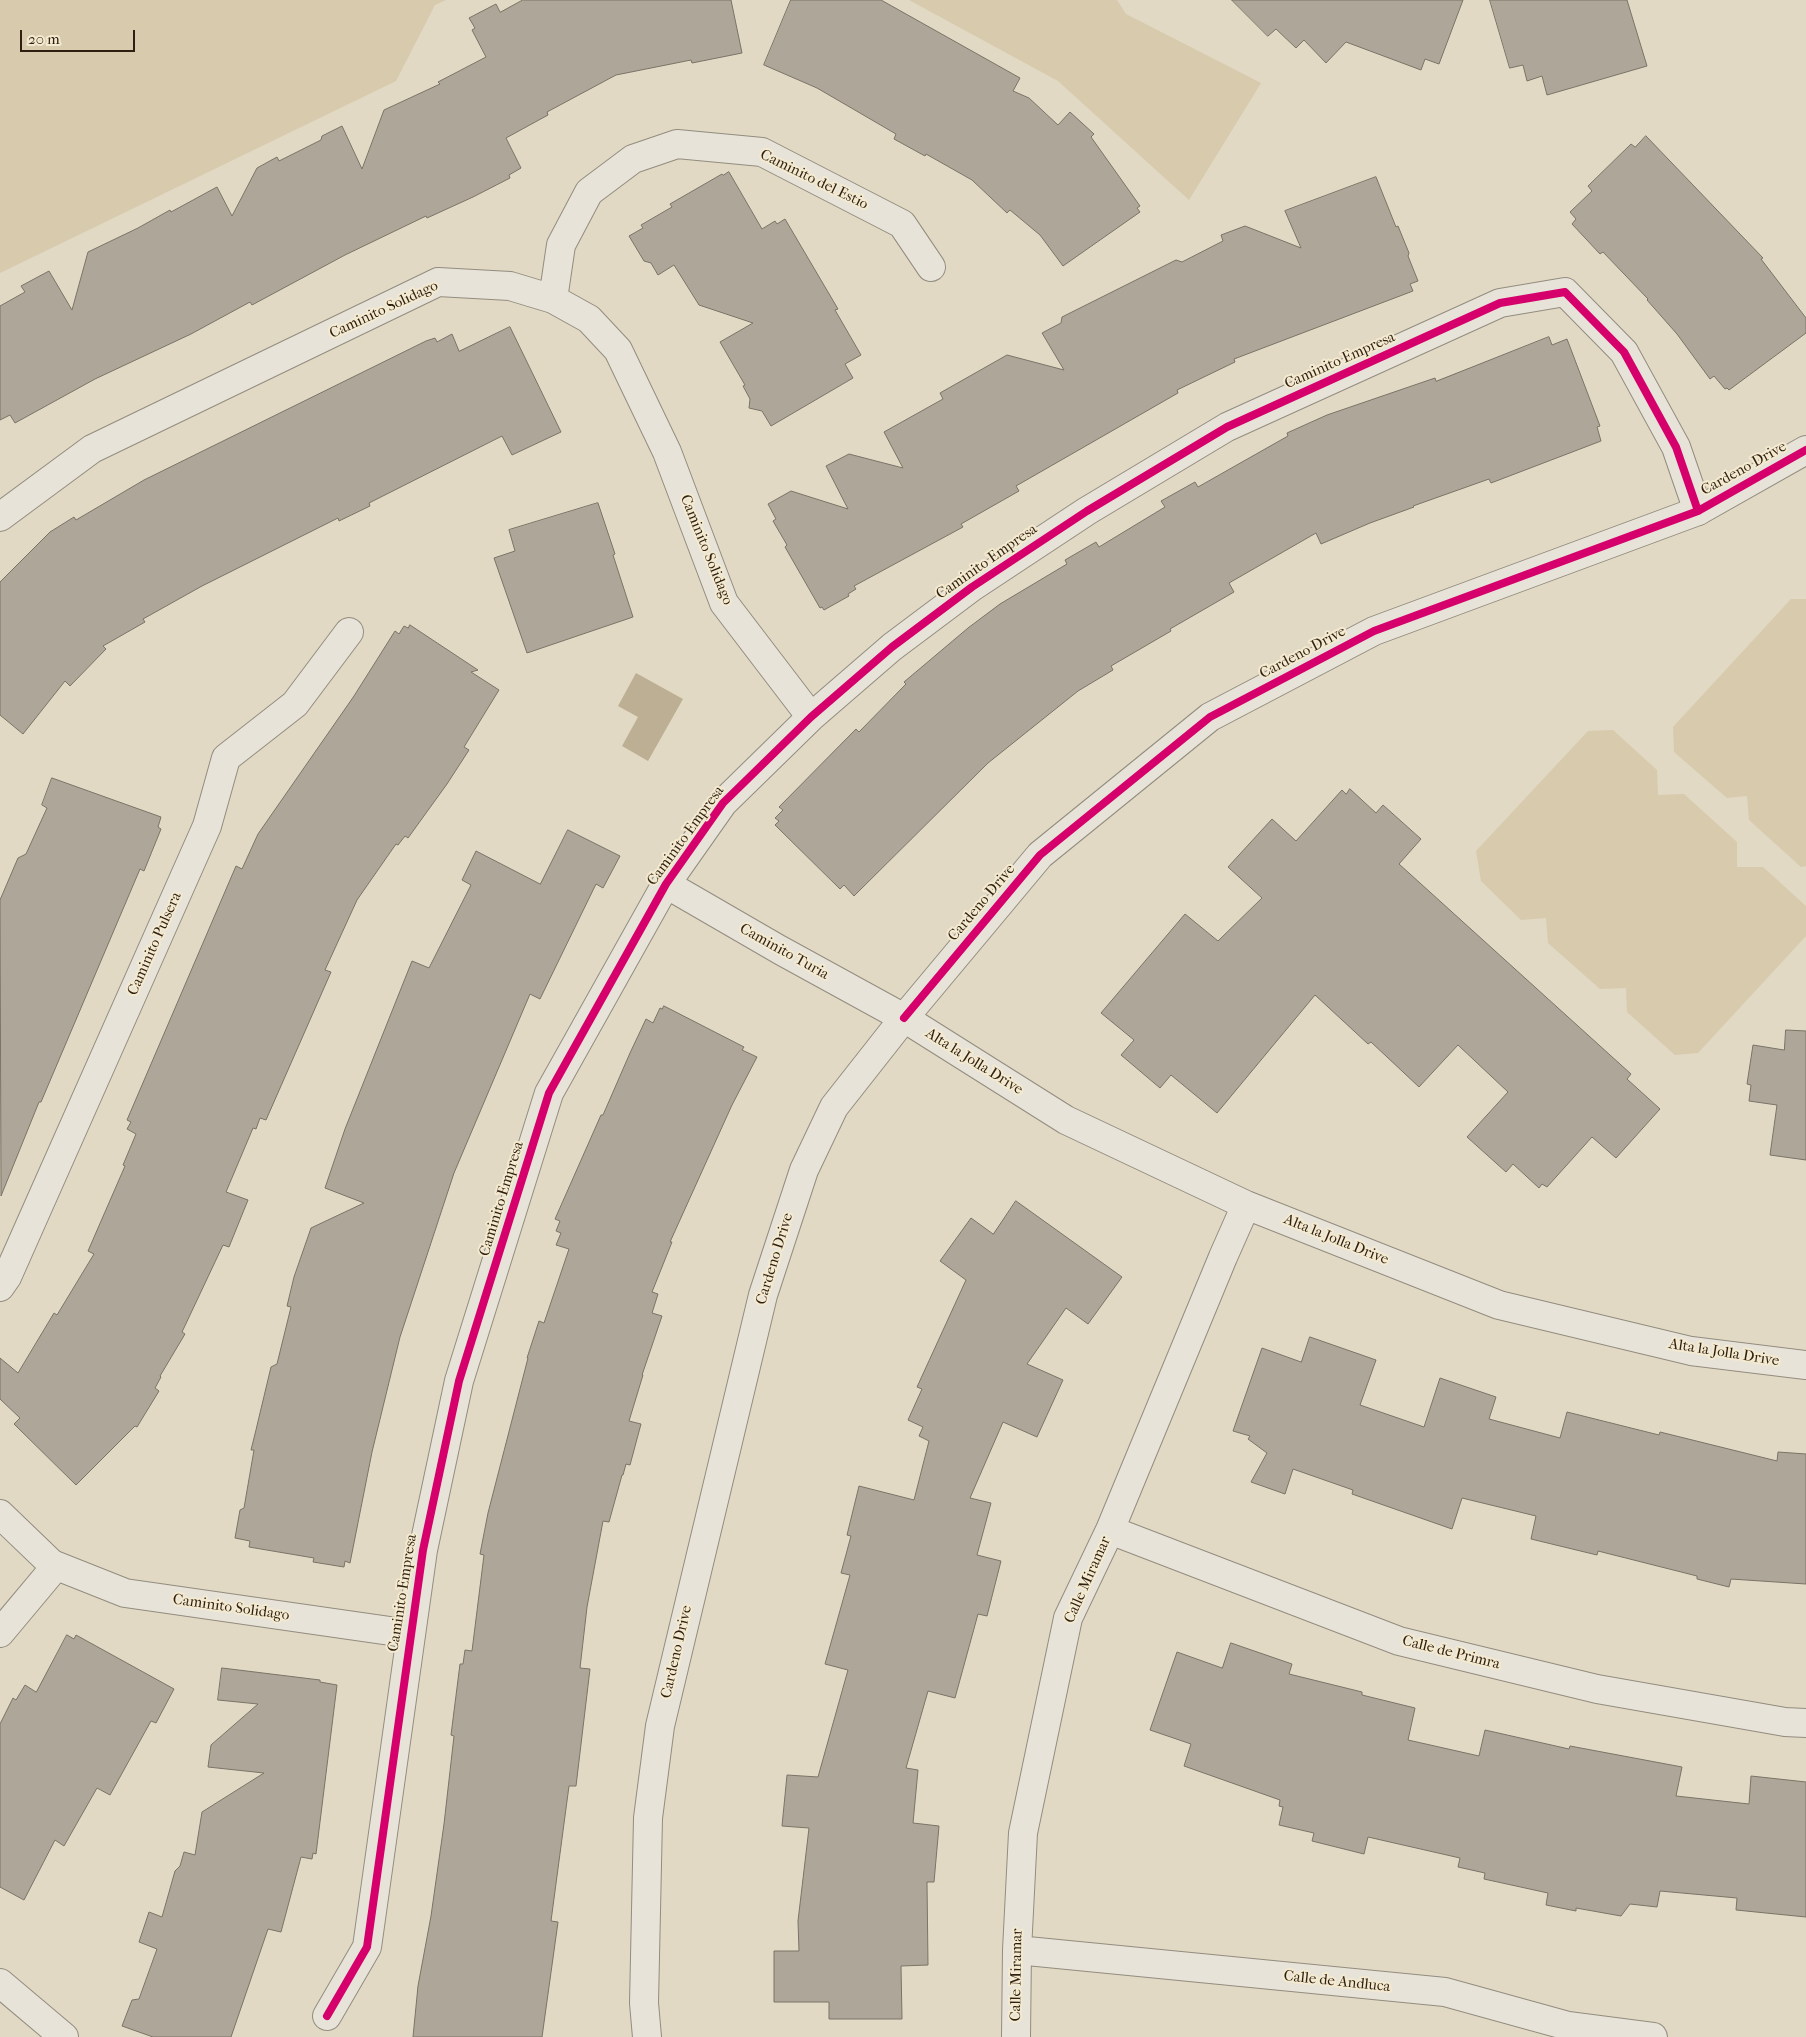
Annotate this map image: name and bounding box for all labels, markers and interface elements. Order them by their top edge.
scale bar [22,20,138,52]
text: 20 m [28,30,60,48]
street label: Caminito del Estio [757,146,871,214]
street label: Caminito Solidago [327,277,441,343]
street label: Caminito Empresa [1282,329,1398,393]
street label: Cardeno Drive [1698,438,1790,500]
street label: Caminito Solidago [676,492,736,608]
street label: Caminito Empresa [933,520,1041,604]
street label: Cardeno Drive [1257,623,1349,683]
street label: Caminito Empresa [644,783,728,889]
street label: Cardeno Drive [945,861,1019,945]
street label: Caminito Pulsera [124,890,186,998]
street label: Caminito Turia [736,920,832,984]
street label: Alta la Jolla Drive [922,1025,1026,1099]
street label: Caminito Empresa [476,1139,528,1259]
street label: Cardeno Drive [753,1211,797,1307]
street label: Alta la Jolla Drive [1281,1211,1391,1269]
street label: Alta la Jolla Drive [1668,1335,1780,1371]
street label: Caminito Empresa [385,1533,421,1653]
street label: Calle Miramar [1061,1534,1115,1626]
street label: Caminito Solidago [172,1591,290,1625]
street label: Cardeno Drive [658,1604,696,1700]
street label: Calle de Primra [1400,1632,1502,1674]
street label: Calle Miramar [1007,1928,1027,2022]
street label: Calle de Andluca [1283,1967,1391,1997]

